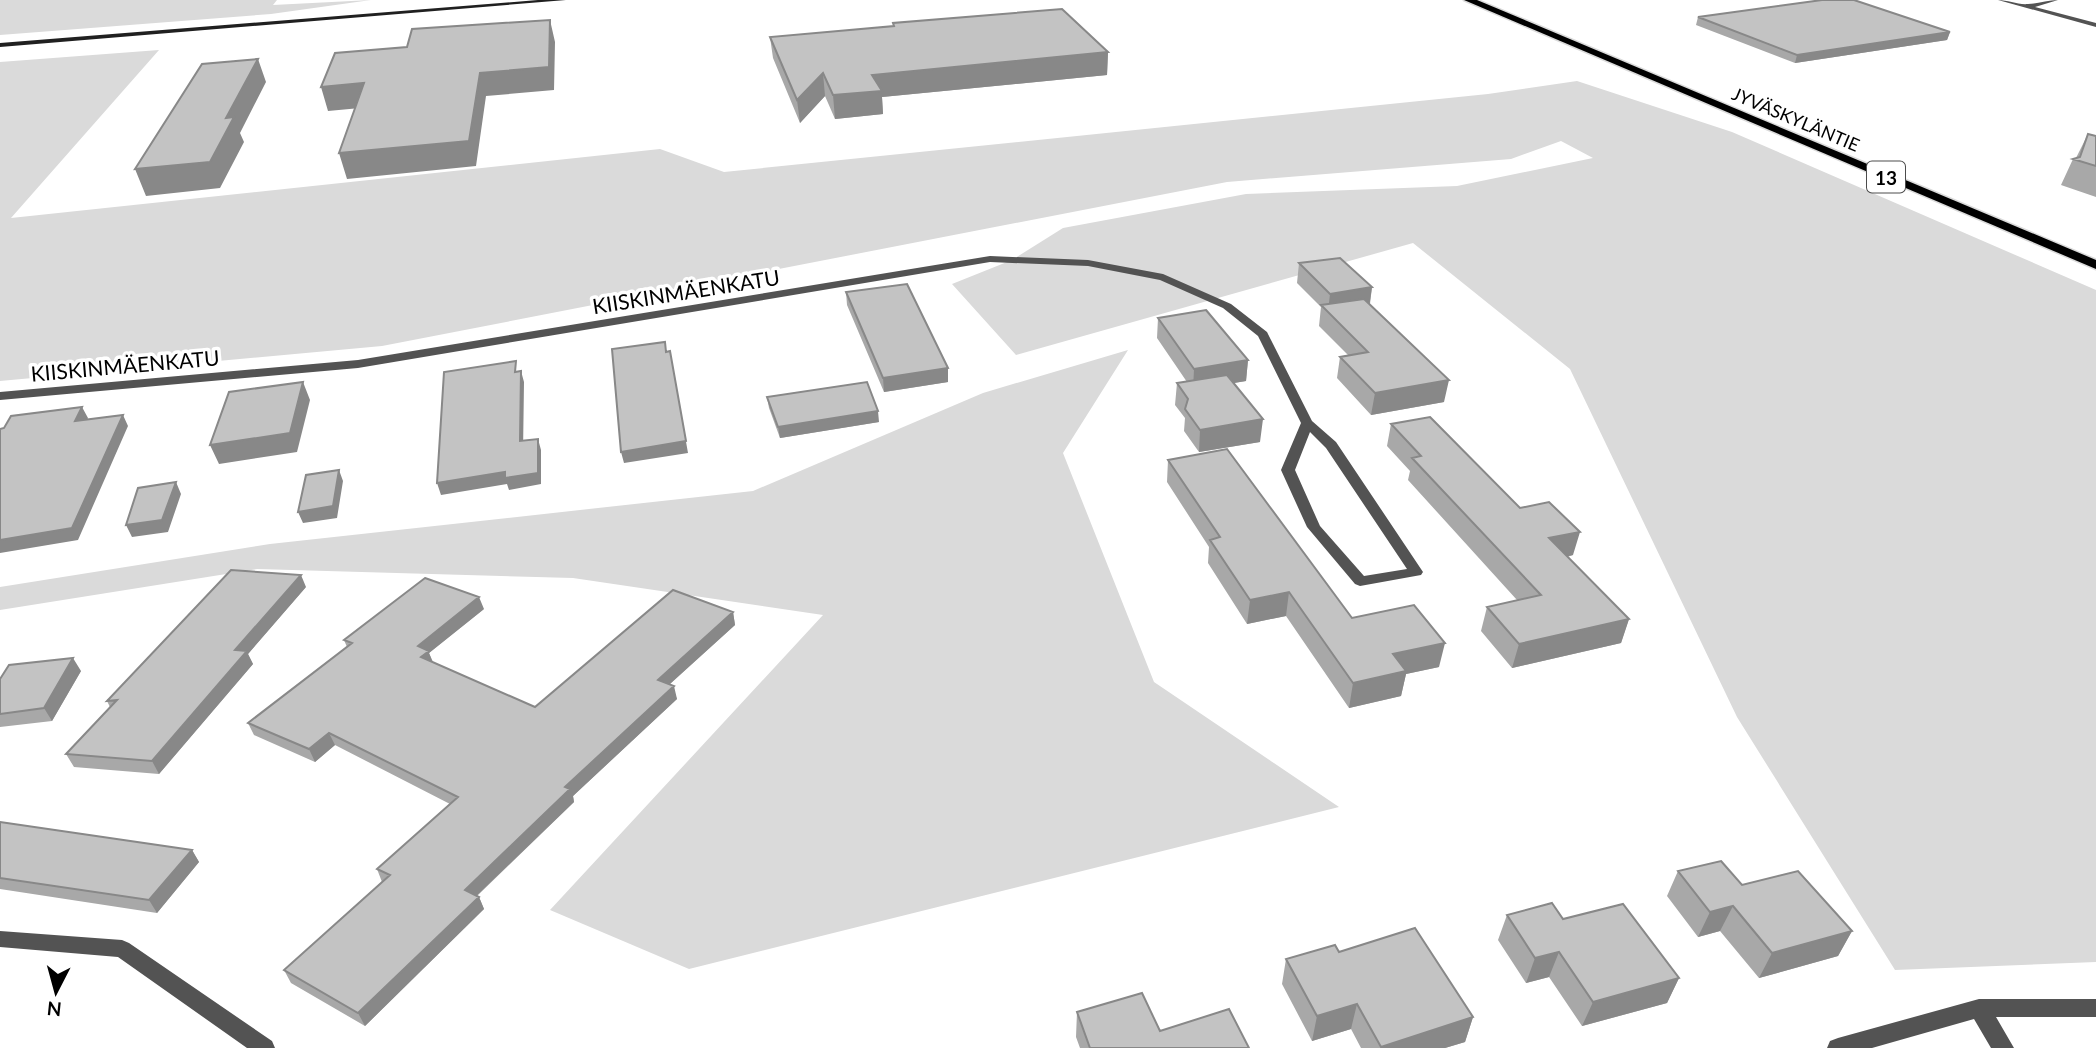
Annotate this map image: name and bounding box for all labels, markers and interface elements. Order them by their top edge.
street label: JYVÄSKYLÄNTIE [1729,82,1863,156]
road number: 13 [1867,162,1905,192]
street label: KIISKINMÄENKATU [591,264,781,318]
street label: KIISKINMÄENKATU [30,344,220,386]
north arrow [21,957,91,1027]
text: N [46,997,63,1022]

